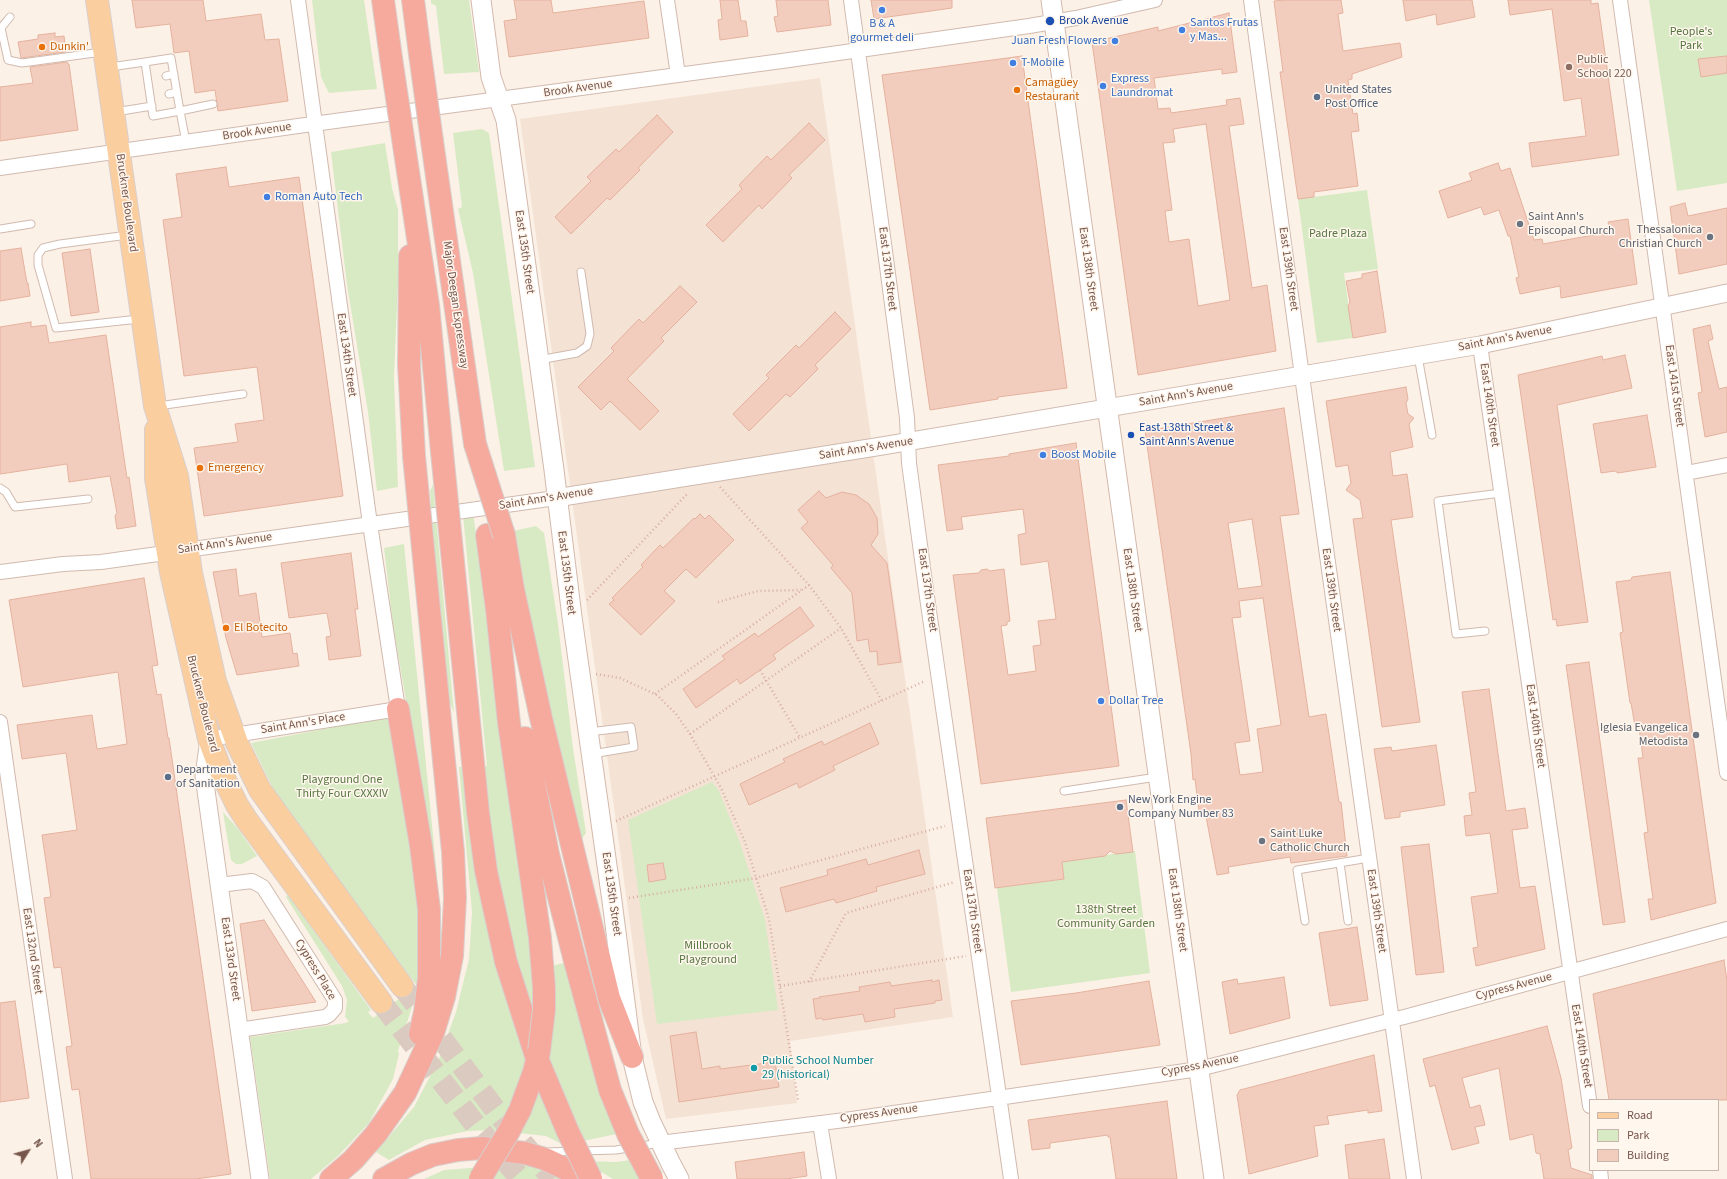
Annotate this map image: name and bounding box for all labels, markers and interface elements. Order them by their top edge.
marker: B & A gourmet deli [877,5,887,15]
place label: Brook Avenue [1059,14,1128,28]
marker: Brook Avenue [1044,15,1056,27]
place label: Santos Frutas y Mas... [1190,16,1258,44]
place label: B & A gourmet deli [850,17,914,45]
marker: Santos Frutas y Mas... [1177,25,1187,35]
park label: People's Park [1670,25,1712,53]
place label: Juan Fresh Flowers [1011,34,1107,48]
marker: Juan Fresh Flowers [1110,36,1120,46]
place label: Dunkin' [50,40,89,54]
marker: Dunkin' [37,42,47,52]
place label: Public School 220 [1577,53,1632,81]
place label: T-Mobile [1021,56,1064,70]
marker: T-Mobile [1008,58,1018,68]
marker: Public School 220 [1564,62,1574,72]
place label: Express Laundromat [1111,72,1173,100]
place label: Camagüey Restaurant [1025,76,1079,104]
street label: Brook Avenue [543,77,613,101]
marker: Express Laundromat [1098,81,1108,91]
place label: United States Post Office [1325,83,1392,111]
marker: Camagüey Restaurant [1012,85,1022,95]
marker: United States Post Office [1312,92,1322,102]
street label: Brook Avenue [222,120,292,144]
street label: Bruckner Boulevard [112,153,140,253]
place label: Roman Auto Tech [275,190,363,204]
marker: Roman Auto Tech [262,192,272,202]
street label: East 135th Street [511,209,537,295]
place label: Saint Ann's Episcopal Church [1528,210,1615,238]
marker: Saint Ann's Episcopal Church [1515,219,1525,229]
place label: Thessalonica Christian Church [1619,223,1702,251]
street label: East 137th Street [875,226,899,312]
street label: East 138th Street [1075,226,1101,312]
street label: East 139th Street [1275,226,1301,312]
park label: Padre Plaza [1309,227,1367,241]
marker: Thessalonica Christian Church [1705,232,1715,242]
street label: Major Deegan Expressway [439,240,471,370]
street label: East 134th Street [333,312,359,398]
street label: Saint Ann's Avenue [1457,323,1553,355]
street label: East 141st Street [1661,344,1687,428]
street label: East 140th Street [1476,362,1502,448]
street label: Saint Ann's Avenue [1138,380,1234,410]
place label: East 138th Street & Saint Ann's Avenue [1139,421,1234,449]
marker: East 138th Street & Saint Ann's Avenue [1126,430,1136,440]
street label: Saint Ann's Avenue [818,434,914,464]
place label: Boost Mobile [1051,448,1116,462]
marker: Boost Mobile [1038,450,1048,460]
place label: Emergency [208,461,264,475]
marker: Emergency [195,463,205,473]
street label: Saint Ann's Avenue [498,484,594,514]
street label: Saint Ann's Avenue [177,530,273,558]
street label: East 135th Street [554,530,578,616]
street label: East 137th Street [914,547,940,633]
street label: East 138th Street [1119,547,1145,633]
street label: East 139th Street [1318,547,1344,633]
place label: El Botecito [234,621,288,635]
marker: El Botecito [221,623,231,633]
street label: Bruckner Boulevard [183,654,221,754]
street label: East 140th Street [1522,683,1548,769]
place label: Dollar Tree [1109,694,1163,708]
marker: Dollar Tree [1096,696,1106,706]
street label: Saint Ann's Place [260,710,346,738]
place label: Iglesia Evangelica Metodista [1600,721,1688,749]
marker: Iglesia Evangelica Metodista [1691,730,1701,740]
place label: Department of Sanitation [176,763,240,791]
marker: Department of Sanitation [163,772,173,782]
park label: Playground One Thirty Four CXXXIV [296,773,388,801]
place label: New York Engine Company Number 83 [1128,793,1234,821]
marker: New York Engine Company Number 83 [1115,802,1125,812]
place label: Saint Luke Catholic Church [1270,827,1350,855]
marker: Saint Luke Catholic Church [1257,836,1267,846]
street label: East 135th Street [598,851,624,937]
street label: East 138th Street [1164,867,1190,953]
street label: East 137th Street [959,868,985,954]
street label: East 139th Street [1363,868,1389,954]
park label: 138th Street Community Garden [1057,903,1155,931]
street label: East 132nd Street [19,907,45,995]
street label: East 133rd Street [217,916,243,1002]
street label: Cypress Place [291,937,339,1003]
park label: Millbrook Playground [679,939,737,967]
street label: Cypress Avenue [1474,970,1554,1004]
street label: East 140th Street [1567,1003,1595,1089]
street label: Cypress Avenue [1160,1051,1240,1081]
place label: Public School Number 29 (historical) [762,1054,874,1082]
marker: Public School Number 29 (historical) [749,1063,759,1073]
legend [1589,1099,1719,1171]
street label: Cypress Avenue [839,1101,919,1127]
text: Road [1627,1107,1653,1124]
text: Park [1627,1127,1649,1144]
north arrow [8,1131,48,1171]
text: N [30,1136,46,1151]
text: Building [1627,1147,1669,1164]

